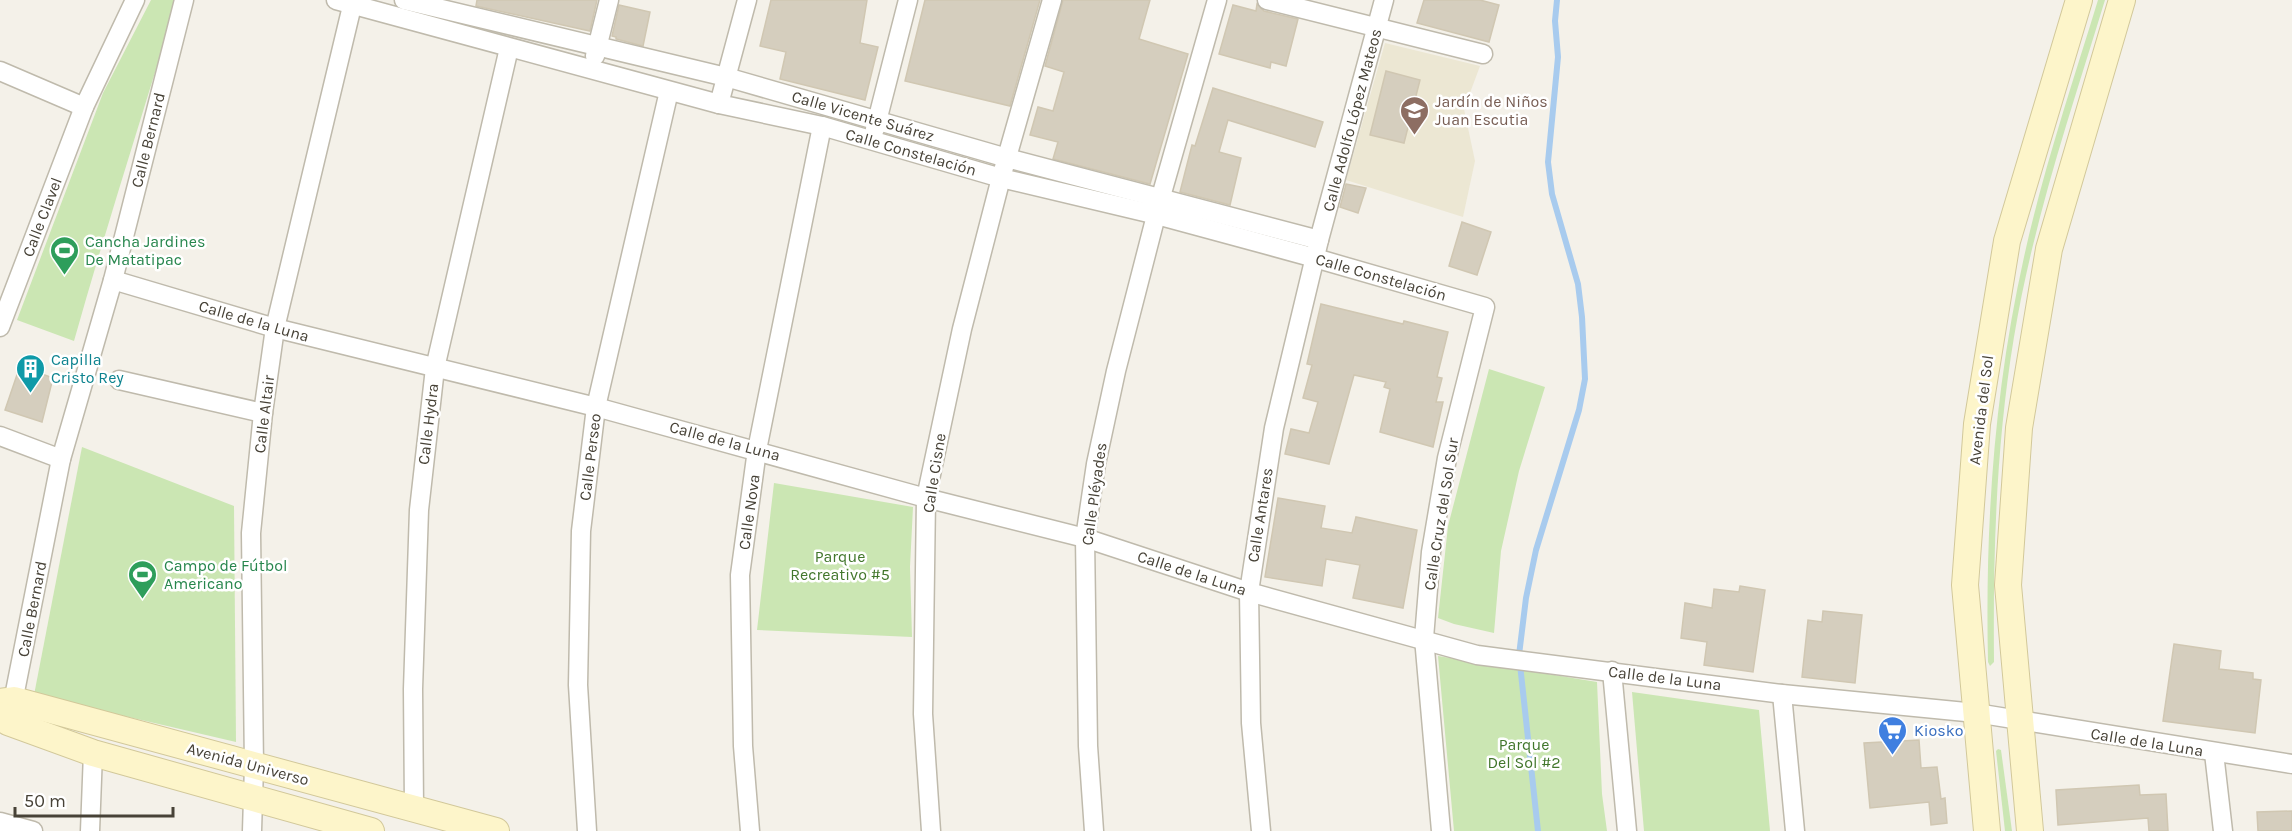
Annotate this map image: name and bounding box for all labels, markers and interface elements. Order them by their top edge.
street label: Calle Adolfo López Mateos [1318,27,1386,213]
street label: Calle Vicente Suárez [790,87,936,145]
street label: Calle Bernard [127,91,169,189]
place label: Jardín de Niños Juan Escutia [1435,92,1548,129]
school or university icon: Jardín de Niños Juan Escutia [1398,94,1430,136]
street label: Calle Constelación [843,124,979,180]
street label: Calle Clavel [18,175,66,259]
place label: Cancha Jardines De Matatipac [85,232,205,269]
sports icon: Cancha Jardines De Matatipac [48,234,80,276]
street label: Calle Constelación [1313,249,1449,305]
street label: Calle de la Luna [197,296,311,346]
place label: Capilla Cristo Rey [51,350,124,387]
building icon: Capilla Cristo Rey [14,352,46,394]
street label: Avenida del Sol [1965,354,1997,466]
street label: Calle Altair [250,374,278,454]
street label: Calle Hydra [414,382,442,466]
street label: Calle Perseo [575,412,605,502]
street label: Calle de la Luna [668,417,782,465]
street label: Calle Cisne [918,432,950,514]
street label: Calle Cruz del Sol Sur [1420,436,1462,592]
street label: Calle Pléyades [1077,441,1111,547]
street label: Calle Antares [1243,466,1277,564]
street label: Calle Nova [734,473,764,551]
street label: Calle de la Luna [1135,546,1249,600]
park label: Parque Recreativo #5 [790,547,890,584]
place label: Campo de Fútbol Americano [164,556,287,593]
sports icon: Campo de Fútbol Americano [127,558,159,600]
street label: Calle Bernard [13,559,51,659]
street label: Calle de la Luna [1607,662,1723,694]
supermarket icon: Kiosko [1877,714,1909,756]
place label: Kiosko [1914,721,1963,740]
street label: Calle de la Luna [2089,724,2205,760]
park label: Parque Del Sol #2 [1487,735,1561,772]
street label: Avenida Universo [185,739,311,789]
scale bar [15,780,172,818]
text: 50 m [24,790,66,812]

